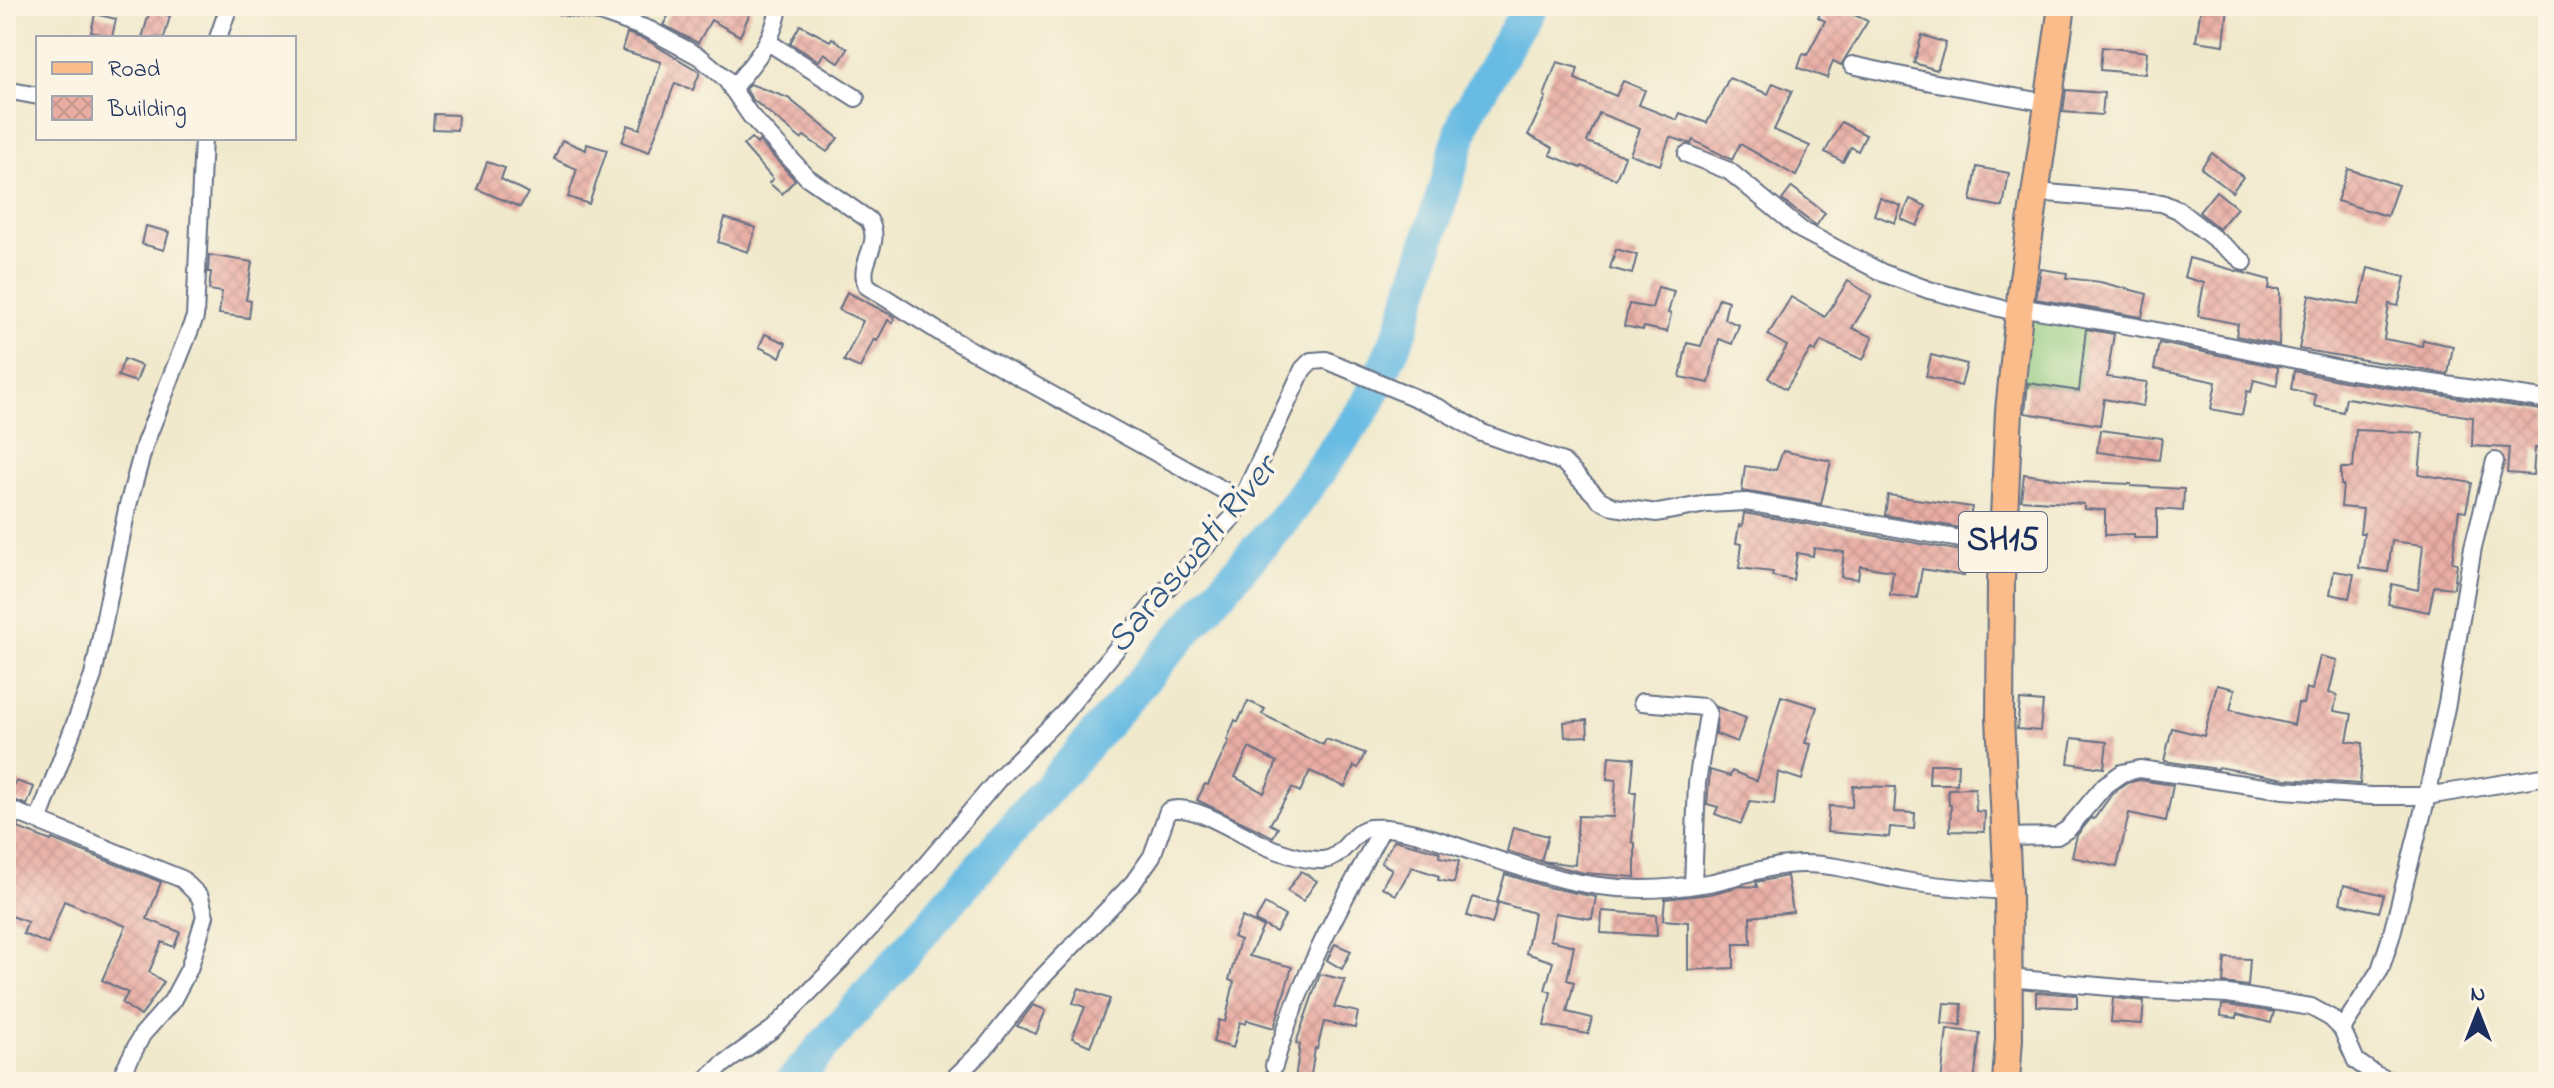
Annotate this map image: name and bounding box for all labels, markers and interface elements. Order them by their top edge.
legend [36,36,296,140]
text: Road [108,53,161,88]
text: Building [107,93,187,128]
water label: Saraswati River [1093,441,1295,667]
road number: SH15 [1959,512,2047,572]
north arrow [2438,972,2518,1052]
text: N [2471,979,2485,1011]

